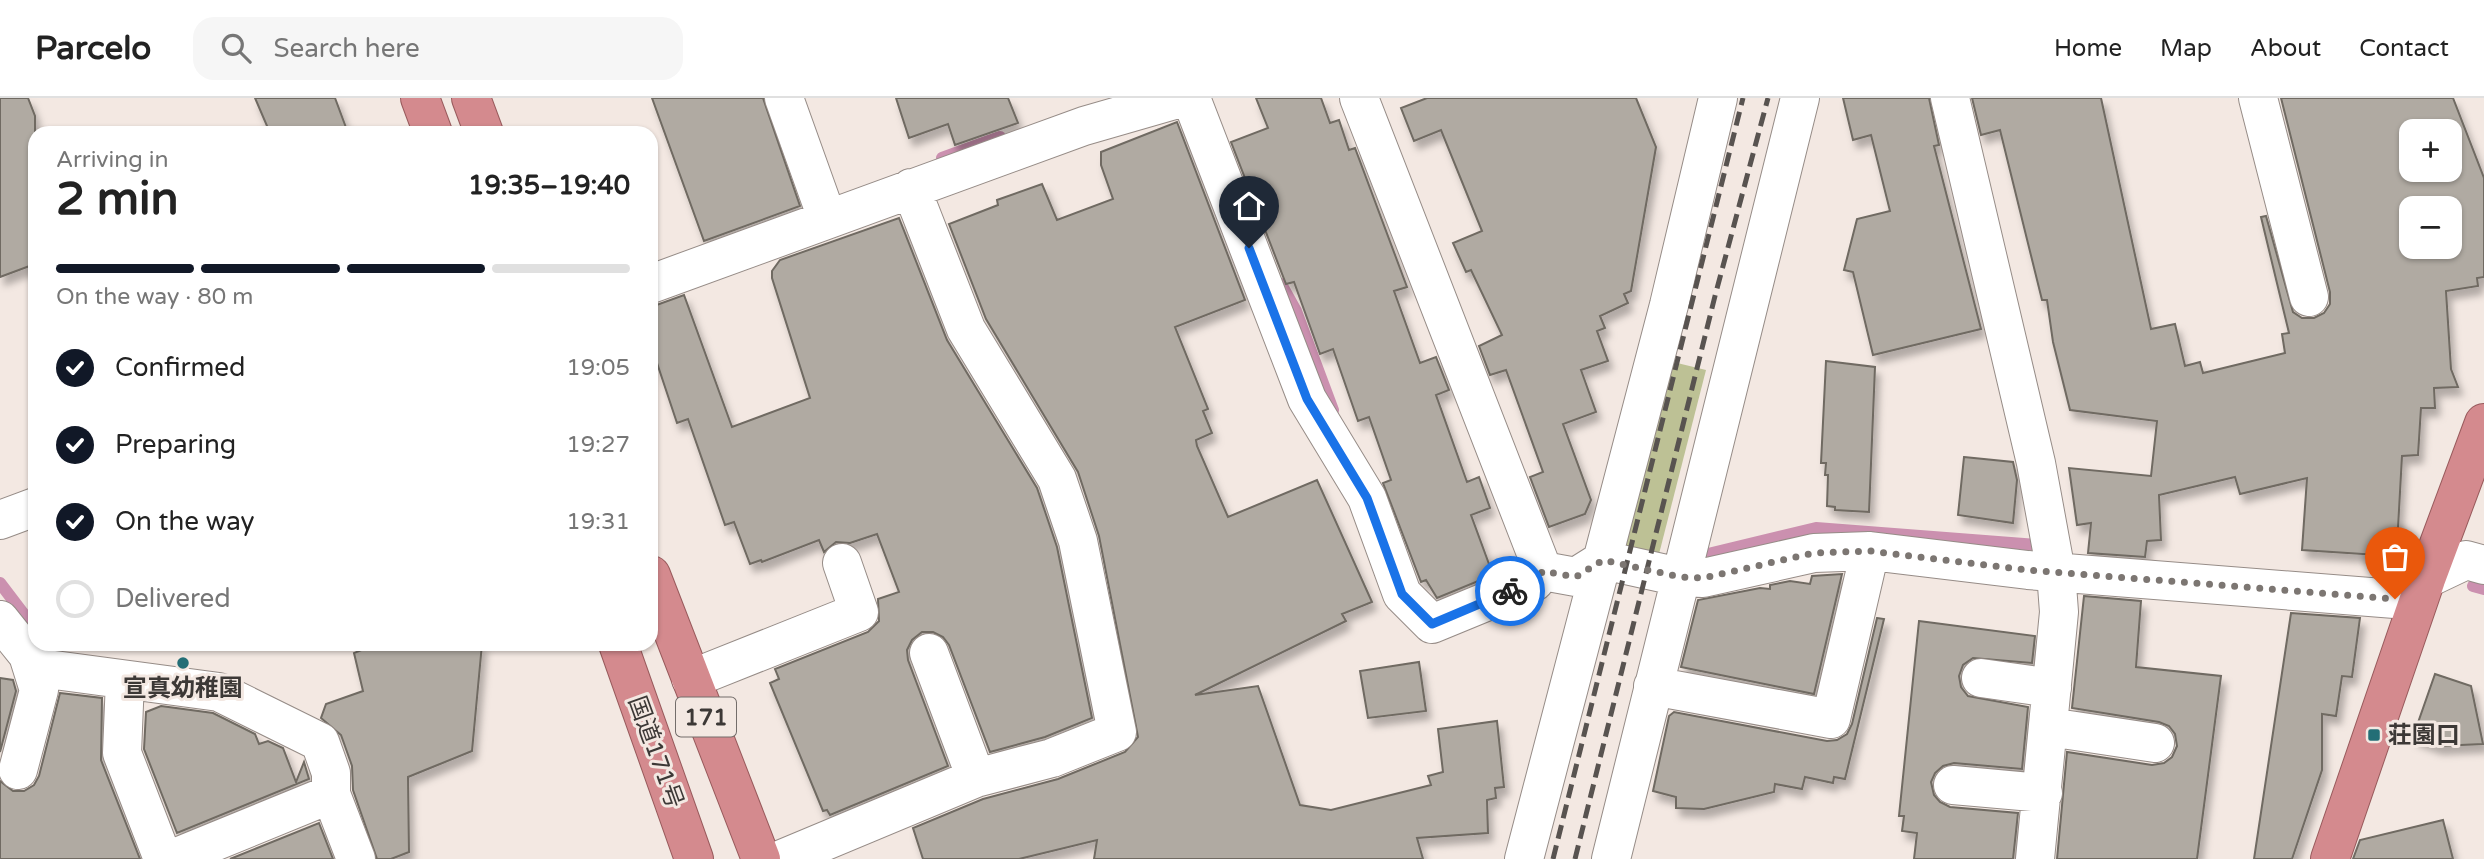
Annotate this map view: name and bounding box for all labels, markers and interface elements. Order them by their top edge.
search box [193,17,683,80]
text: Parcelo [35,29,151,68]
icon: search [217,29,255,67]
text: Search here [273,33,420,64]
text: Home [2054,34,2122,63]
text: Map [2160,34,2212,63]
text: About [2250,34,2321,63]
text: Contact [2359,34,2449,63]
map controls [2399,119,2462,259]
button: + [2399,119,2462,182]
text: Arriving in [56,146,169,174]
text: 19:35–19:40 [468,170,630,201]
text: 2 min [56,172,179,227]
pin [1219,176,1279,248]
icon: home [1230,187,1268,225]
button: − [2399,196,2462,259]
text: On the way · 80 m [56,283,253,311]
icon: check [56,349,94,387]
text: Confirmed [115,352,245,383]
text: 19:05 [566,354,630,382]
icon: check [56,426,94,464]
text: Preparing [115,429,236,460]
text: 19:27 [566,431,630,459]
icon: check [56,503,94,541]
text: On the way [115,506,255,537]
text: 19:31 [566,508,630,536]
pin [2365,527,2425,599]
icon: bag [2376,538,2414,576]
courier [1475,556,1545,626]
icon: bike [1491,572,1529,610]
text: Delivered [115,583,231,614]
marker: 宣真幼稚園 [175,655,191,671]
place label: 宣真幼稚園 [123,674,243,703]
street label: 国道171号 [622,692,689,812]
road number: 171 [676,698,736,736]
place label: 荘園口 [2388,721,2460,750]
marker: 荘園口 [2366,727,2382,743]

